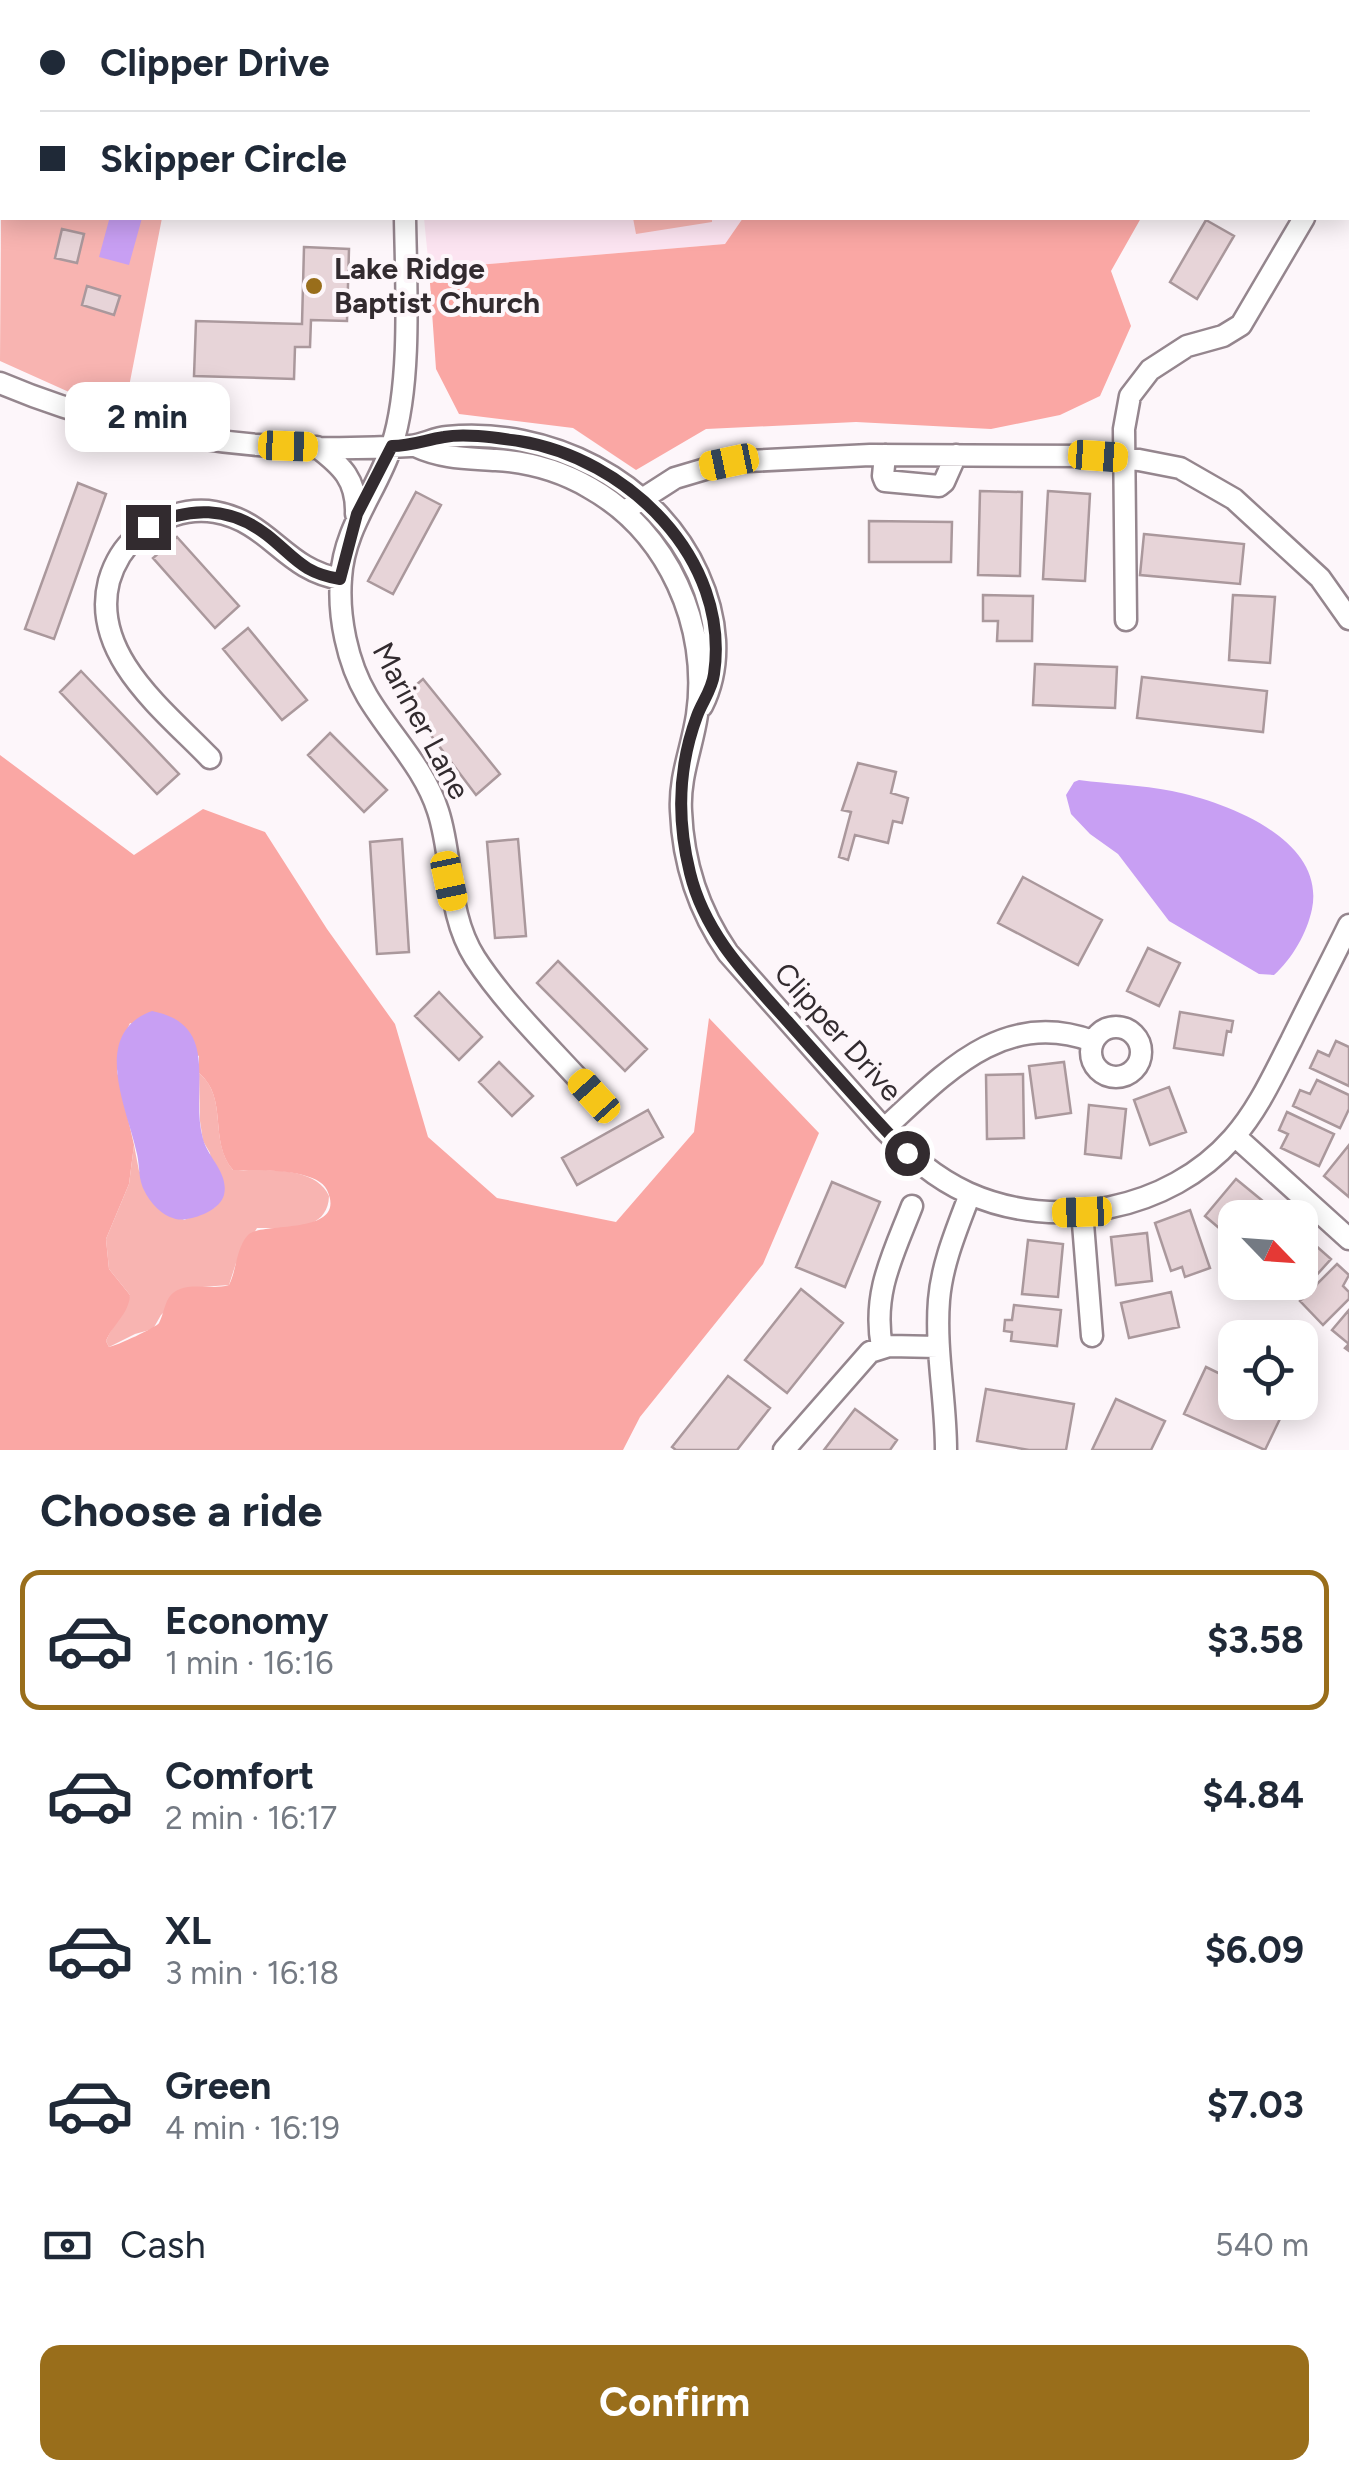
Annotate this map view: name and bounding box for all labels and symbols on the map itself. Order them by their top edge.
place label: Lake Ridge Baptist Church [334,250,540,321]
marker: Lake Ridge Baptist Church [303,275,325,297]
callout: 2 min [66,382,230,452]
car [257,430,319,462]
car [1067,439,1129,473]
car [697,441,761,483]
route end [126,505,171,550]
street label: Mariner Lane [365,636,478,806]
car [428,849,470,913]
street label: Clipper Drive [766,955,910,1109]
car [563,1064,625,1128]
route start [885,1131,930,1176]
car [1051,1196,1113,1228]
north arrow [1218,1200,1318,1300]

